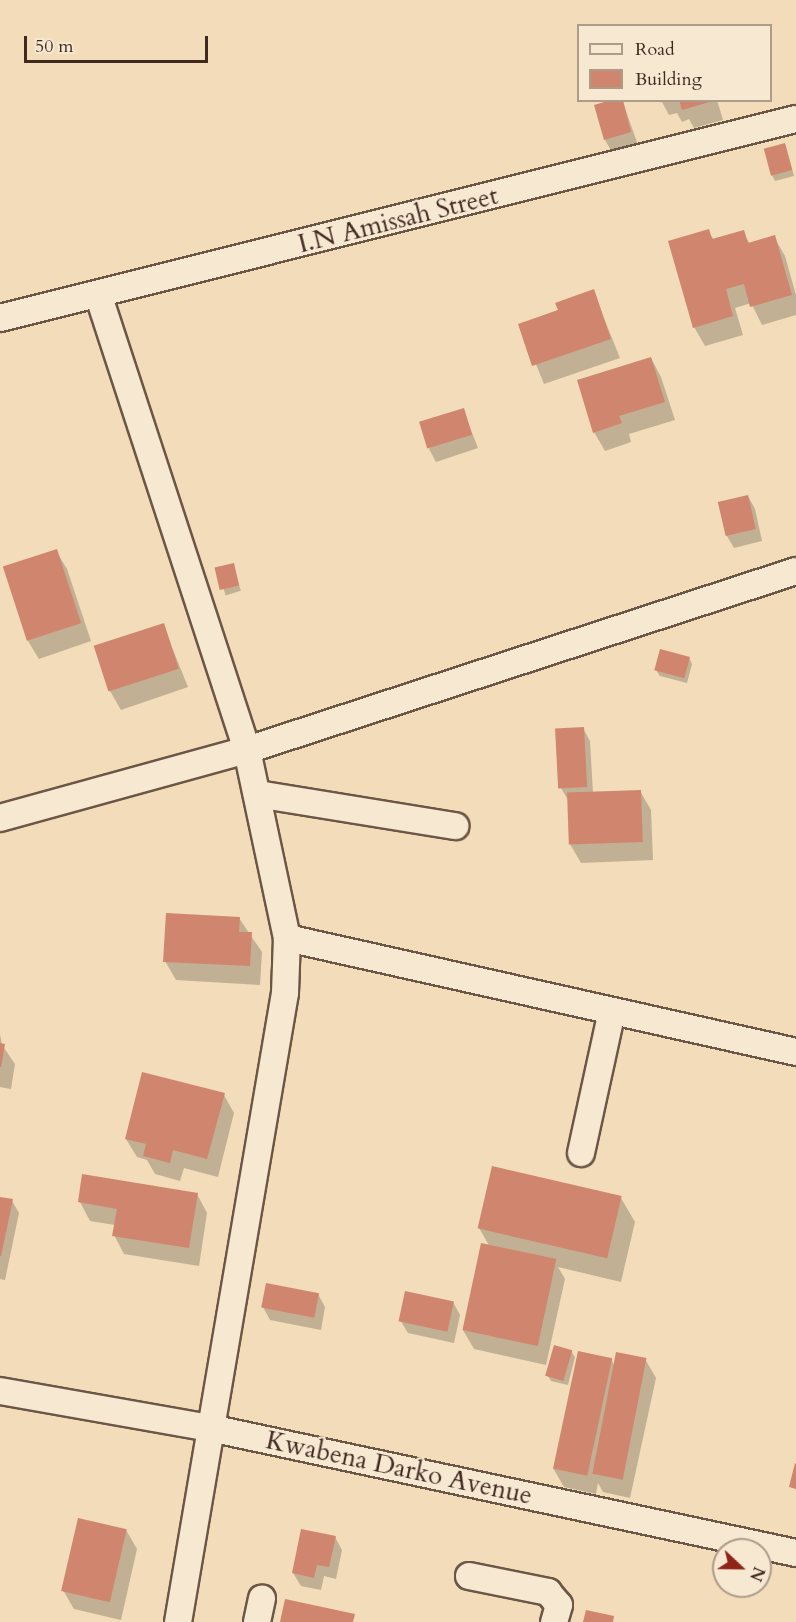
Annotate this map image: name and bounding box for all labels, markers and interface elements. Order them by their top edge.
scale bar [27,24,212,62]
legend [577,24,772,102]
text: 50 m [35,34,74,59]
text: Road [635,37,675,62]
text: Building [635,67,702,92]
street label: I.N Amissah Street [295,180,501,260]
street label: Kwabena Darko Avenue [263,1425,535,1511]
north arrow [712,1538,772,1598]
text: N [744,1563,770,1585]

